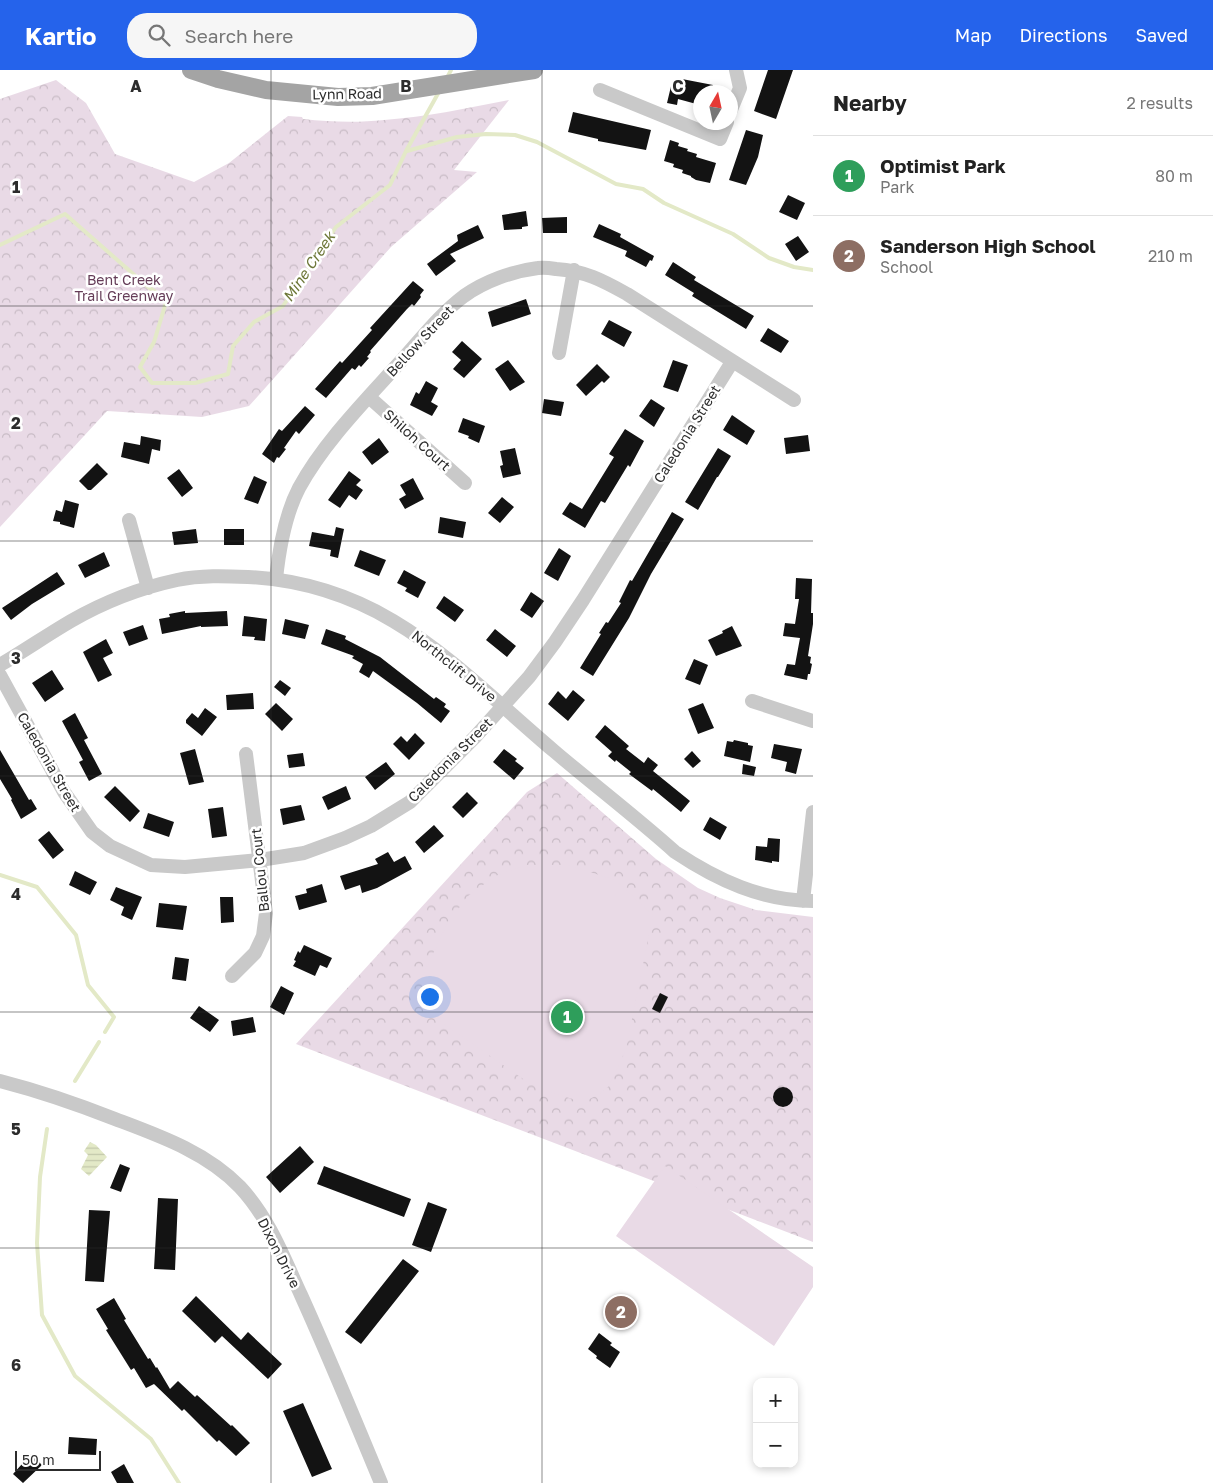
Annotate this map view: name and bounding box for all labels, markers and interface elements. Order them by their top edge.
search box [127,13,477,58]
text: Kartio [25,21,97,50]
icon: search [145,21,173,49]
text: Search here [185,24,293,47]
text: Map [955,24,991,46]
text: Directions [1019,24,1107,46]
text: Saved [1135,24,1188,46]
text: A [130,76,142,96]
text: B [400,76,412,96]
text: C [672,76,684,96]
street label: Lynn Road [312,84,382,103]
north arrow [693,85,738,130]
text: Nearby [833,90,907,116]
text: 2 results [1127,93,1193,113]
text: Optimist Park [880,154,1006,177]
text: 1 [845,166,853,186]
text: 80 m [1155,166,1193,186]
text: 1 [12,177,20,197]
text: Park [880,177,915,197]
water label: Mine Creek [278,227,339,305]
text: Sanderson High School [880,234,1096,257]
text: 2 [844,246,854,266]
text: 210 m [1148,246,1193,266]
text: School [880,257,933,277]
park label: Bent Creek Trail Greenway [75,271,174,304]
street label: Bellow Street [382,302,457,380]
street label: Caledonia Street [650,382,723,486]
street label: Shiloh Court [380,405,454,474]
text: 2 [11,413,21,433]
street label: Northclift Drive [409,626,500,705]
text: 3 [11,648,21,668]
street label: Caledonia Street [14,709,85,815]
street label: Caledonia Street [404,714,495,805]
street label: Ballou Court [247,827,272,913]
text: 4 [11,884,21,904]
your location [417,984,443,1010]
pin: 1 [551,998,583,1036]
text: 5 [11,1119,21,1139]
street label: Dixon Drive [255,1215,304,1291]
pin: 2 [605,1293,637,1331]
text: 6 [11,1355,21,1375]
map controls [753,1378,798,1468]
button: + [753,1378,798,1423]
button: − [753,1423,798,1468]
scale bar [15,1448,101,1471]
text: 50 m [22,1451,55,1468]

